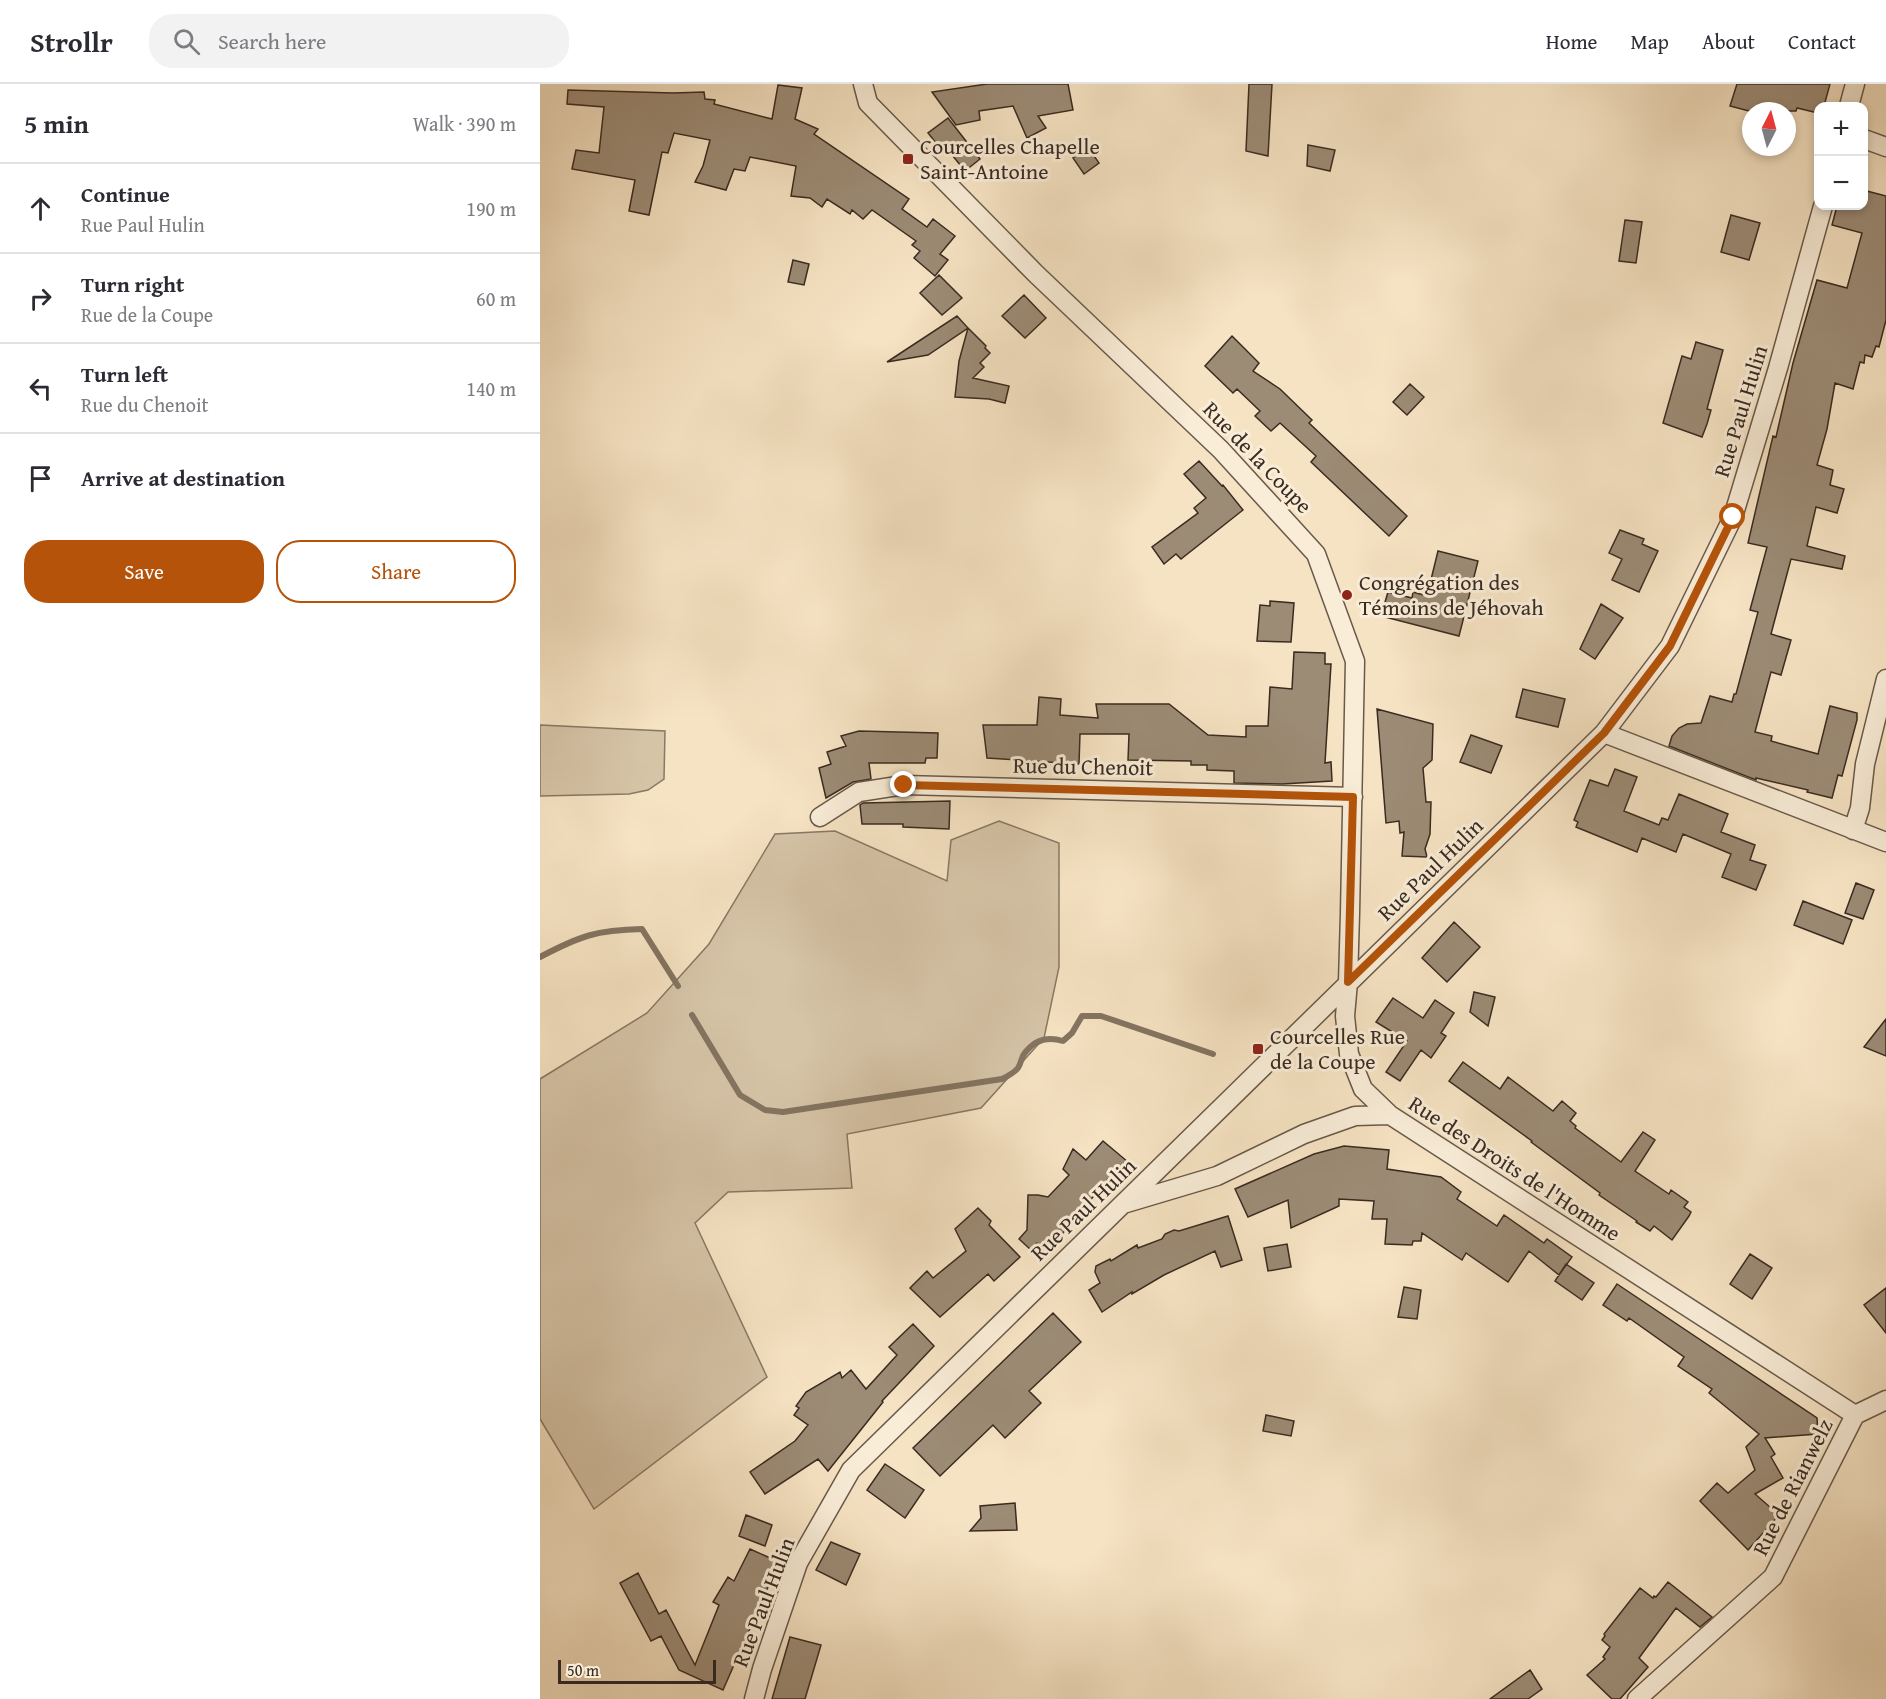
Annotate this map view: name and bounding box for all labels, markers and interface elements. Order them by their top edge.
search box [149,14,569,68]
text: Strollr [30,21,113,62]
icon: search [170,25,203,58]
text: Search here [218,25,326,57]
text: Home [1546,26,1597,57]
text: Map [1630,26,1669,57]
text: About [1702,26,1755,57]
text: Contact [1788,26,1856,57]
north arrow [1742,102,1796,156]
map controls [1814,102,1868,210]
button: + [1814,102,1868,156]
text: 5 min [24,104,89,143]
text: Walk · 390 m [413,109,516,138]
place label: Courcelles Chapelle Saint-Antoine [920,130,1100,187]
marker: Courcelles Chapelle Saint-Antoine [901,152,915,166]
button: − [1814,156,1868,210]
text: Continue [81,178,170,210]
icon: ahead [24,192,57,225]
text: 190 m [466,194,516,223]
text: Rue Paul Hulin [81,210,205,239]
text: Turn right [81,268,184,300]
icon: right [24,282,57,315]
text: 60 m [476,284,516,313]
text: Rue de la Coupe [81,300,213,329]
street label: Rue Paul Hulin [1705,341,1775,481]
text: Turn left [81,358,168,390]
icon: left [24,372,57,405]
text: 140 m [466,374,516,403]
text: Rue du Chenoit [81,390,209,419]
street label: Rue de la Coupe [1196,394,1320,520]
icon: arrive [24,462,57,495]
text: Arrive at destination [81,462,285,494]
route start [1719,503,1745,529]
button: Save [24,540,264,603]
button: Share [276,540,516,603]
place label: Congrégation des Témoins de Jéhovah [1359,566,1544,623]
marker: Congrégation des Témoins de Jéhovah [1340,588,1354,602]
street label: Rue du Chenoit [1013,749,1154,783]
route end [890,771,916,797]
street label: Rue Paul Hulin [1370,810,1491,928]
place label: Courcelles Rue de la Coupe [1270,1020,1405,1077]
marker: Courcelles Rue de la Coupe [1251,1042,1265,1056]
street label: Rue des Droits de l'Homme [1403,1087,1627,1249]
street label: Rue Paul Hulin [1023,1150,1144,1268]
street label: Rue de Rianwelz [1744,1413,1840,1561]
street label: Rue Paul Hulin [724,1532,803,1671]
scale bar [558,1657,716,1684]
text: 50 m [567,1658,599,1682]

